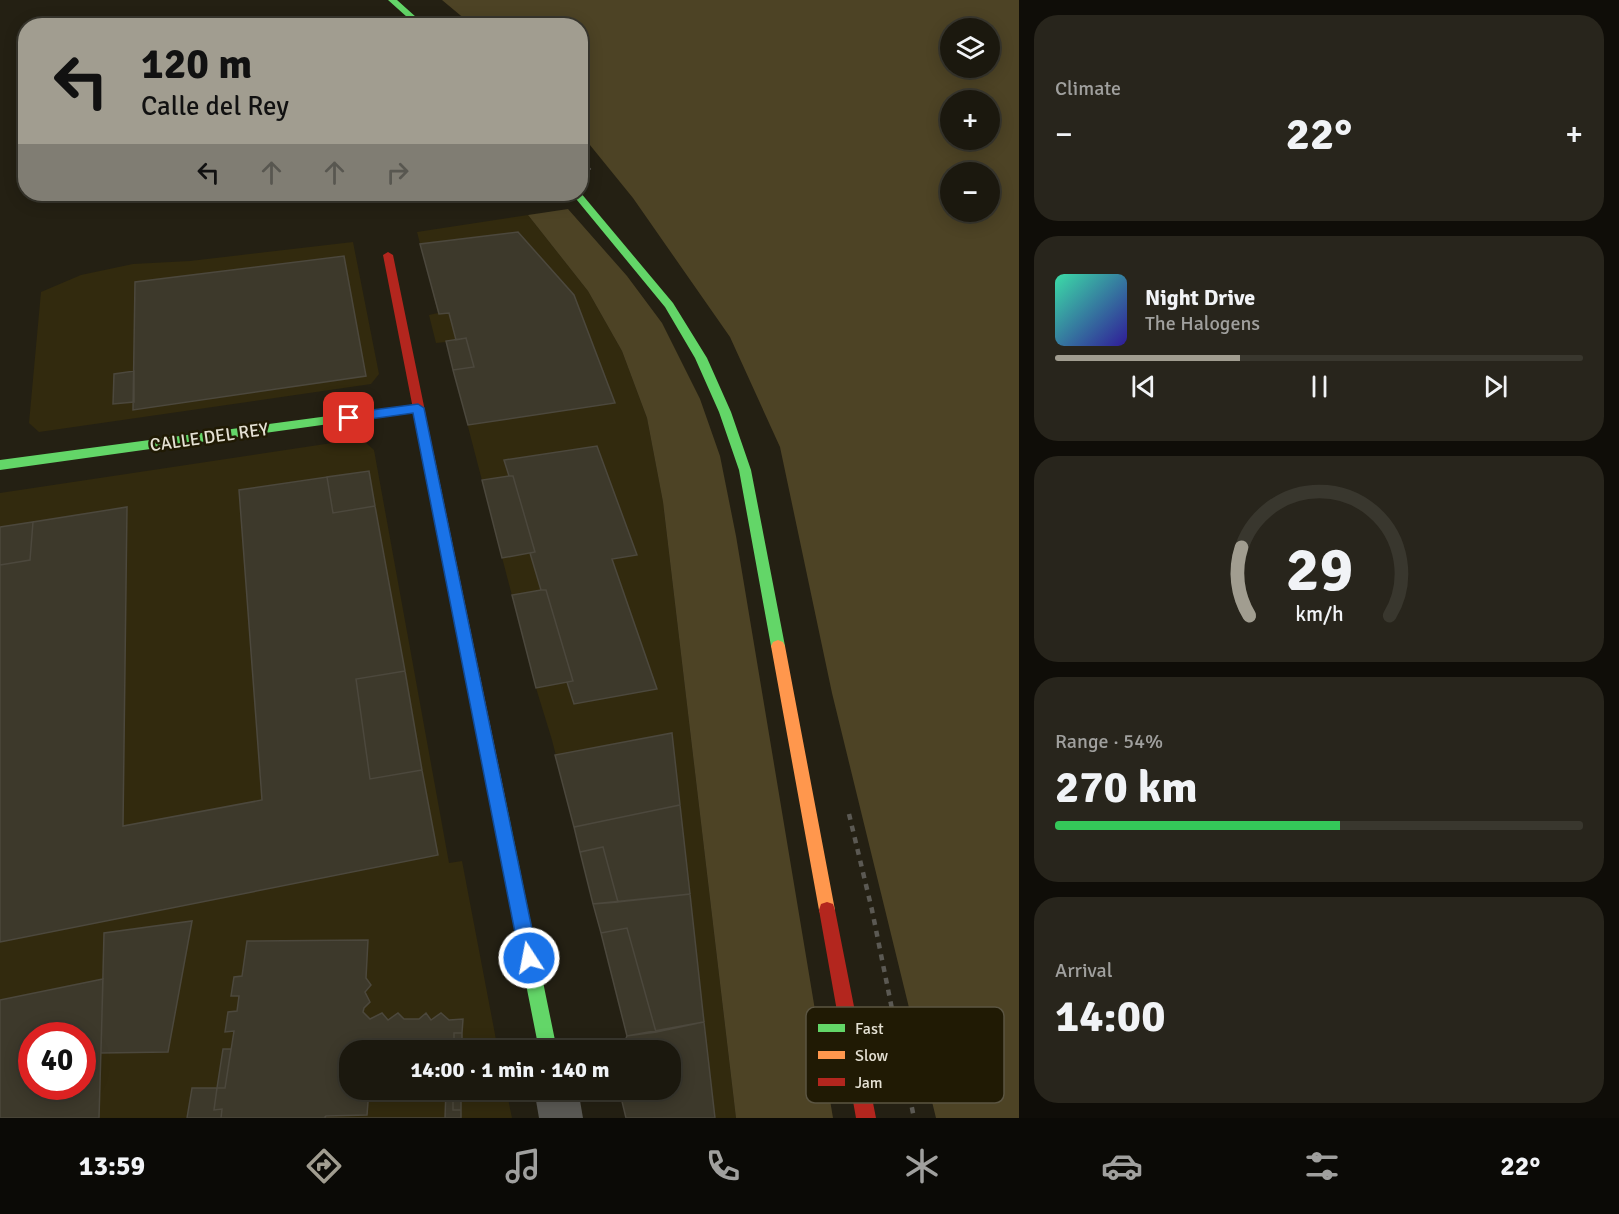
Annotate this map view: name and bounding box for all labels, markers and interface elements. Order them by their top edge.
map controls [940,18,1000,222]
button: layers [940,18,1000,78]
text: 120 m [141,39,252,90]
icon: left [42,42,120,120]
text: Climate [1055,76,1121,101]
text: Calle del Rey [141,90,289,123]
button: + [940,90,1000,150]
text: 22° [1286,107,1352,162]
text: − [1055,114,1073,155]
text: + [1565,114,1583,155]
icon: left [192,156,225,189]
icon: ahead [255,156,288,189]
icon: ahead [318,156,351,189]
icon: right [381,156,414,189]
button: − [940,162,1000,222]
text: Night Drive [1145,284,1255,311]
text: The Halogens [1145,311,1260,336]
icon: previous [1127,370,1160,403]
icon: pause [1303,370,1336,403]
icon: next [1479,370,1512,403]
pin [323,392,374,443]
icon: arrive [332,401,365,434]
street label: CALLE DEL REY [148,418,270,456]
text: 29 [1285,531,1353,608]
text: km/h [1295,601,1343,627]
text: Range · 54% [1055,729,1163,754]
text: 270 km [1055,760,1198,815]
position arrow [497,926,561,990]
text: Arrival [1055,958,1113,983]
text: 14:00 [1055,989,1165,1044]
legend [806,1007,1004,1103]
text: Fast [855,1019,884,1039]
speed limit sign: 40 [18,1022,96,1100]
text: Slow [855,1046,889,1066]
text: 14:00 · 1 min · 140 m [410,1056,610,1083]
text: Jam [855,1073,883,1093]
icon: directions [303,1145,345,1187]
icon: music [502,1145,544,1187]
icon: phone [702,1145,744,1187]
icon: climate [901,1145,943,1187]
icon: car [1101,1145,1143,1187]
icon: filters [1301,1145,1343,1187]
text: 13:59 [79,1150,145,1183]
text: 22° [1500,1150,1540,1183]

